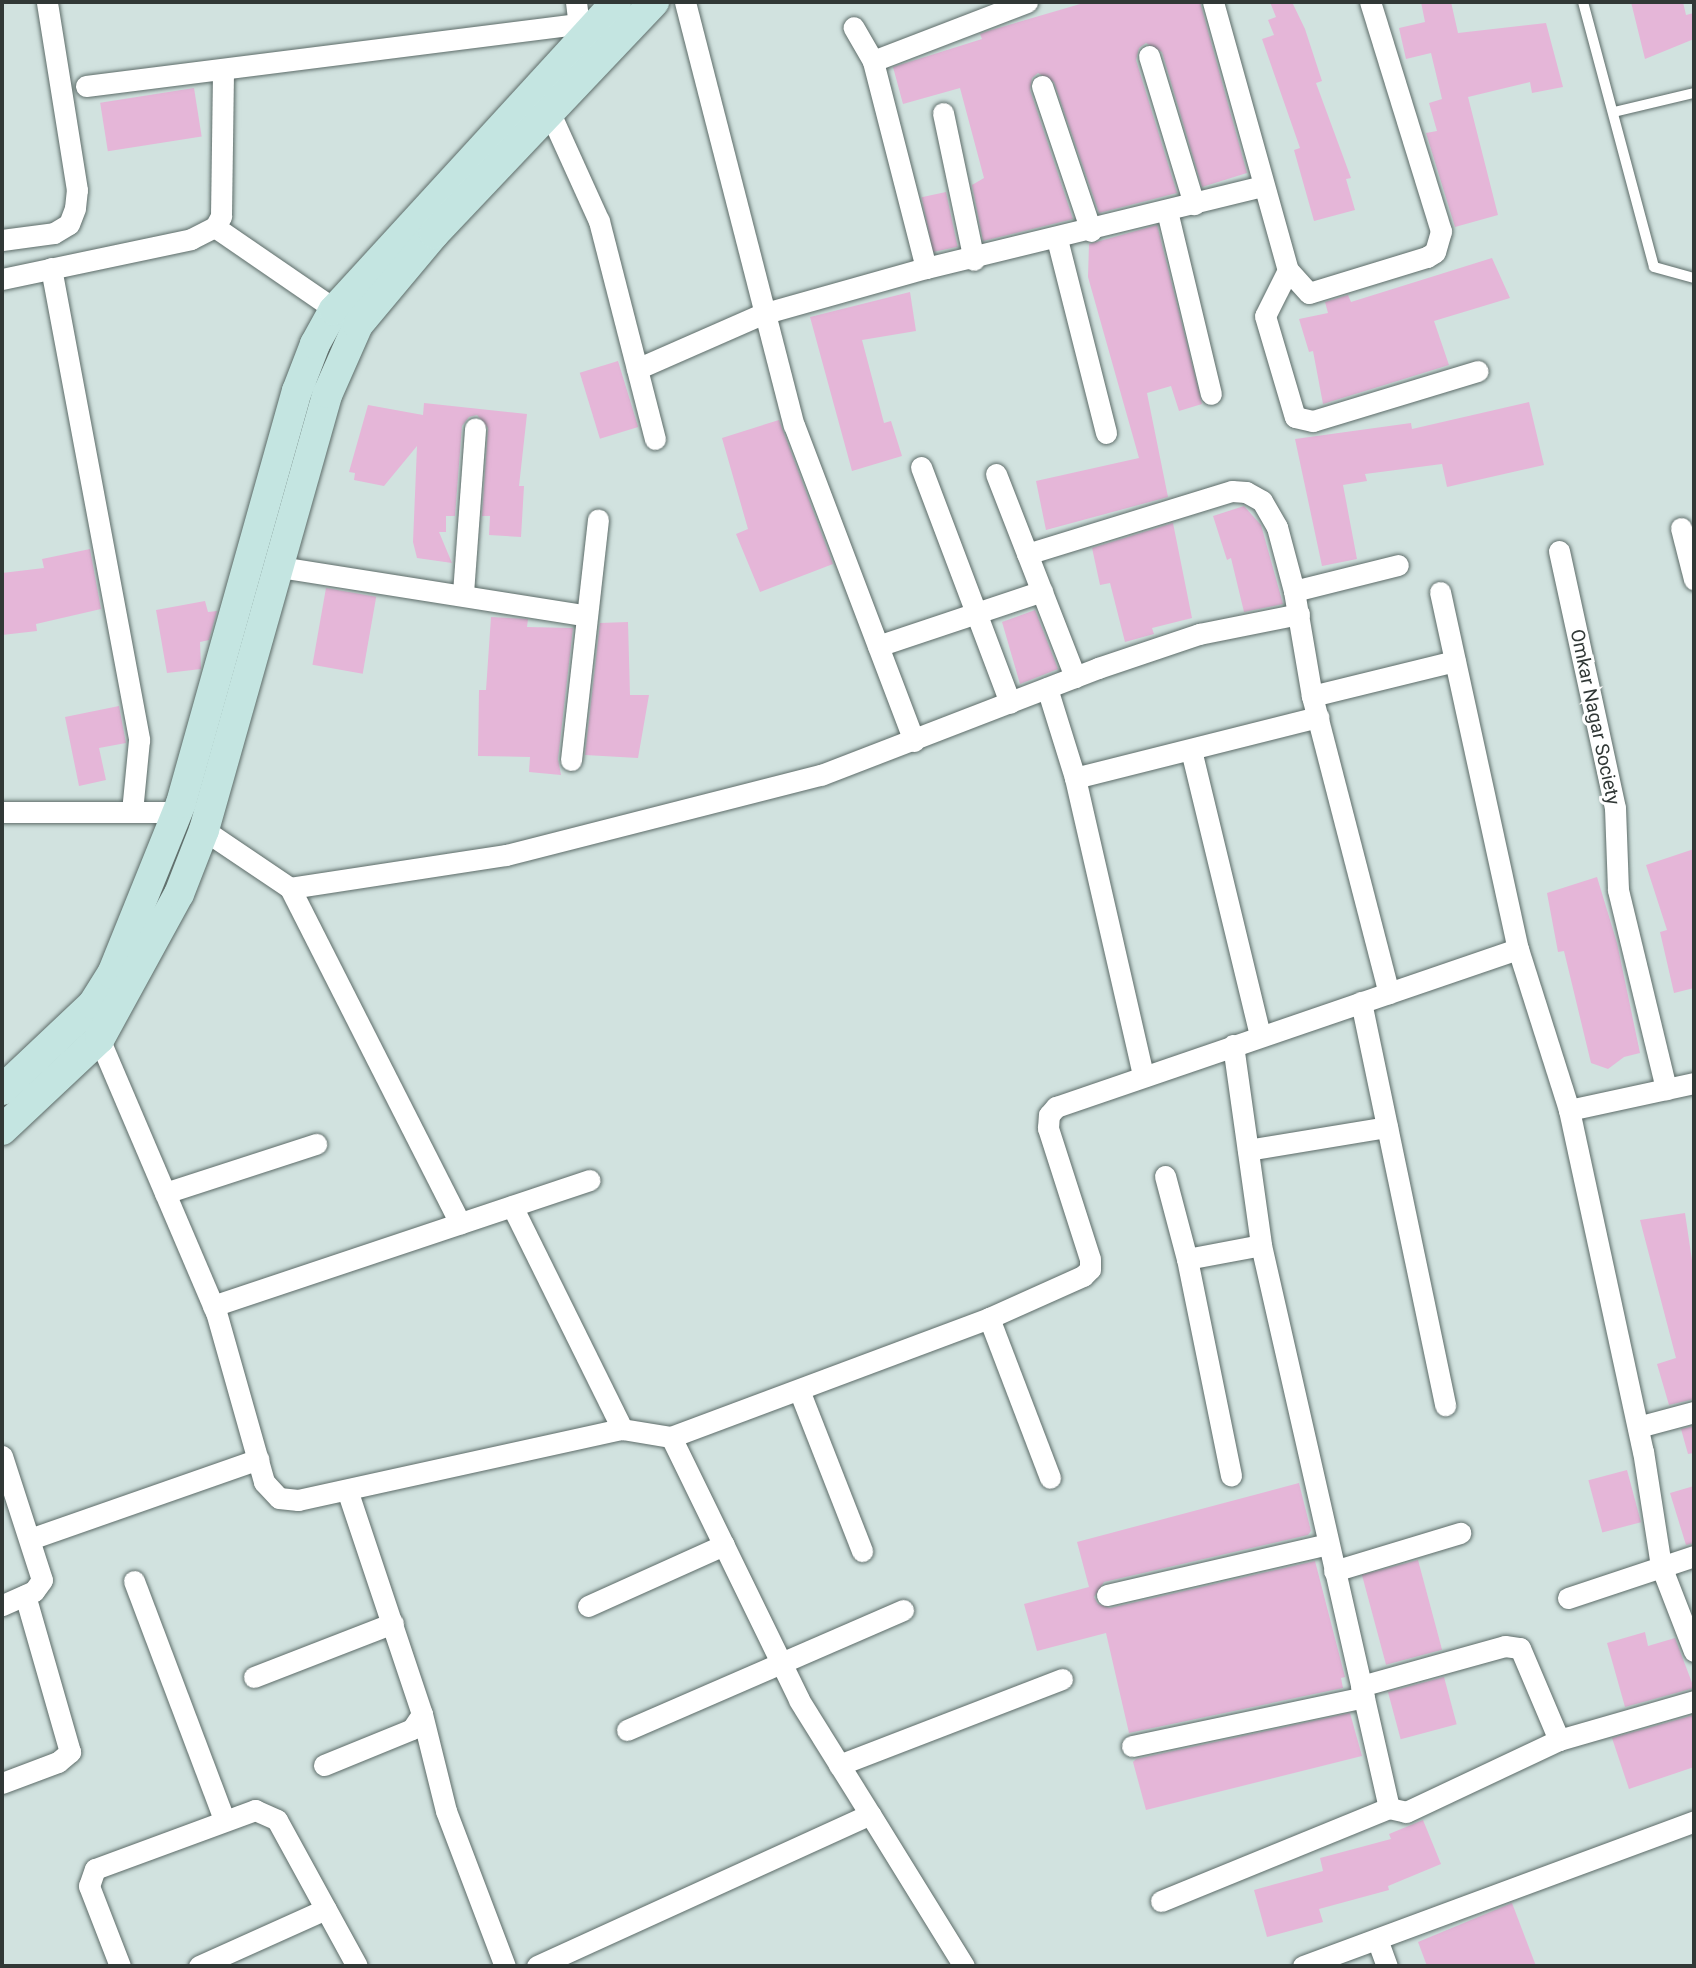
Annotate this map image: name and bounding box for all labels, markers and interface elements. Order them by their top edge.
street label: Omkar Nagar Society [1565,627,1625,807]

